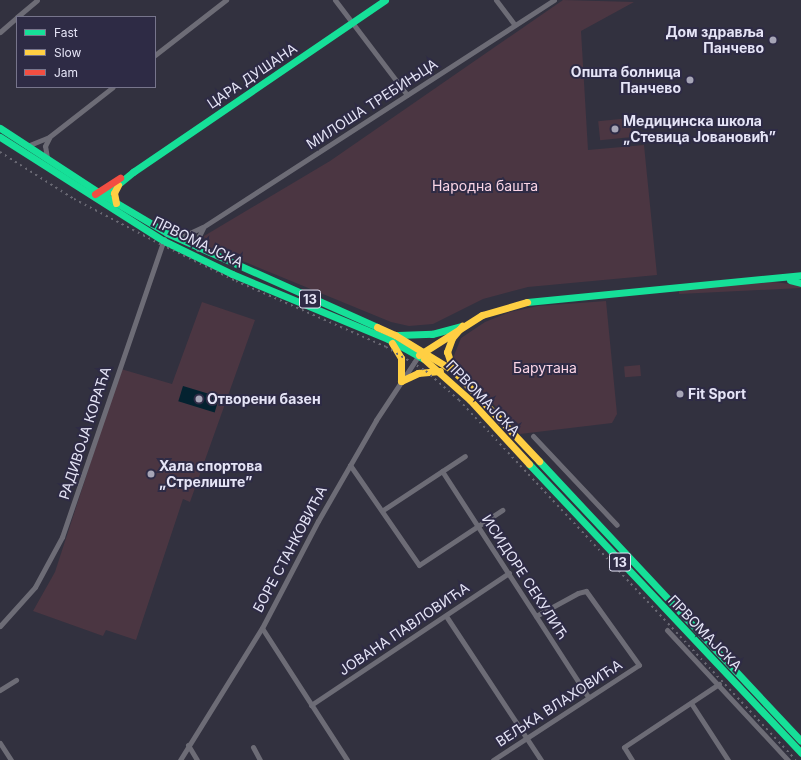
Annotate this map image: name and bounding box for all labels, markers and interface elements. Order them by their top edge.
legend [16,16,156,88]
place label: Дом здравља Панчево [665,24,764,56]
text: Fast [54,25,78,40]
marker: Дом здравља Панчево [767,34,779,46]
street label: ЦАРА ДУШАНА [204,40,300,112]
text: Slow [54,45,81,60]
street label: МИЛОША ТРЕБИЊЦА [303,55,441,153]
place label: Општа болница Панчево [571,64,681,96]
text: Jam [54,65,78,80]
marker: Општа болница Панчево [684,74,696,86]
place label: Медицинска школа „Стевица Јовановић” [623,113,776,146]
marker: Медицинска школа „Стевица Јовановић” [610,124,620,134]
park label: Народна башта [432,178,538,194]
street label: ПРВОМАЈСКА [150,213,246,271]
road number: 13 [299,288,321,310]
street label: ПРВОМАЈСКА [443,357,523,439]
park label: Барутана [513,360,577,376]
street label: РАДИВОЈА КОРАЋА [56,364,114,502]
place label: Fit Sport [688,386,746,402]
marker: Fit Sport [675,389,685,399]
place label: Отворени базен [207,391,321,407]
marker: Отворени базен [194,394,204,404]
place label: Хала спортова „Стрелиште” [159,458,262,490]
marker: Хала спортова „Стрелиште” [146,469,156,479]
street label: БОРЕ СТАНКОВИЋА [250,483,330,615]
street label: ИСИДОРЕ СЕКУЛИЋ [478,512,572,642]
road number: 13 [609,551,631,573]
street label: ЈОВАНА ПАВЛОВИЋА [336,579,472,679]
street label: ПРВОМАЈСКА [665,592,745,674]
street label: ВЕЉКА ВЛАХОВИЋА [493,656,625,750]

